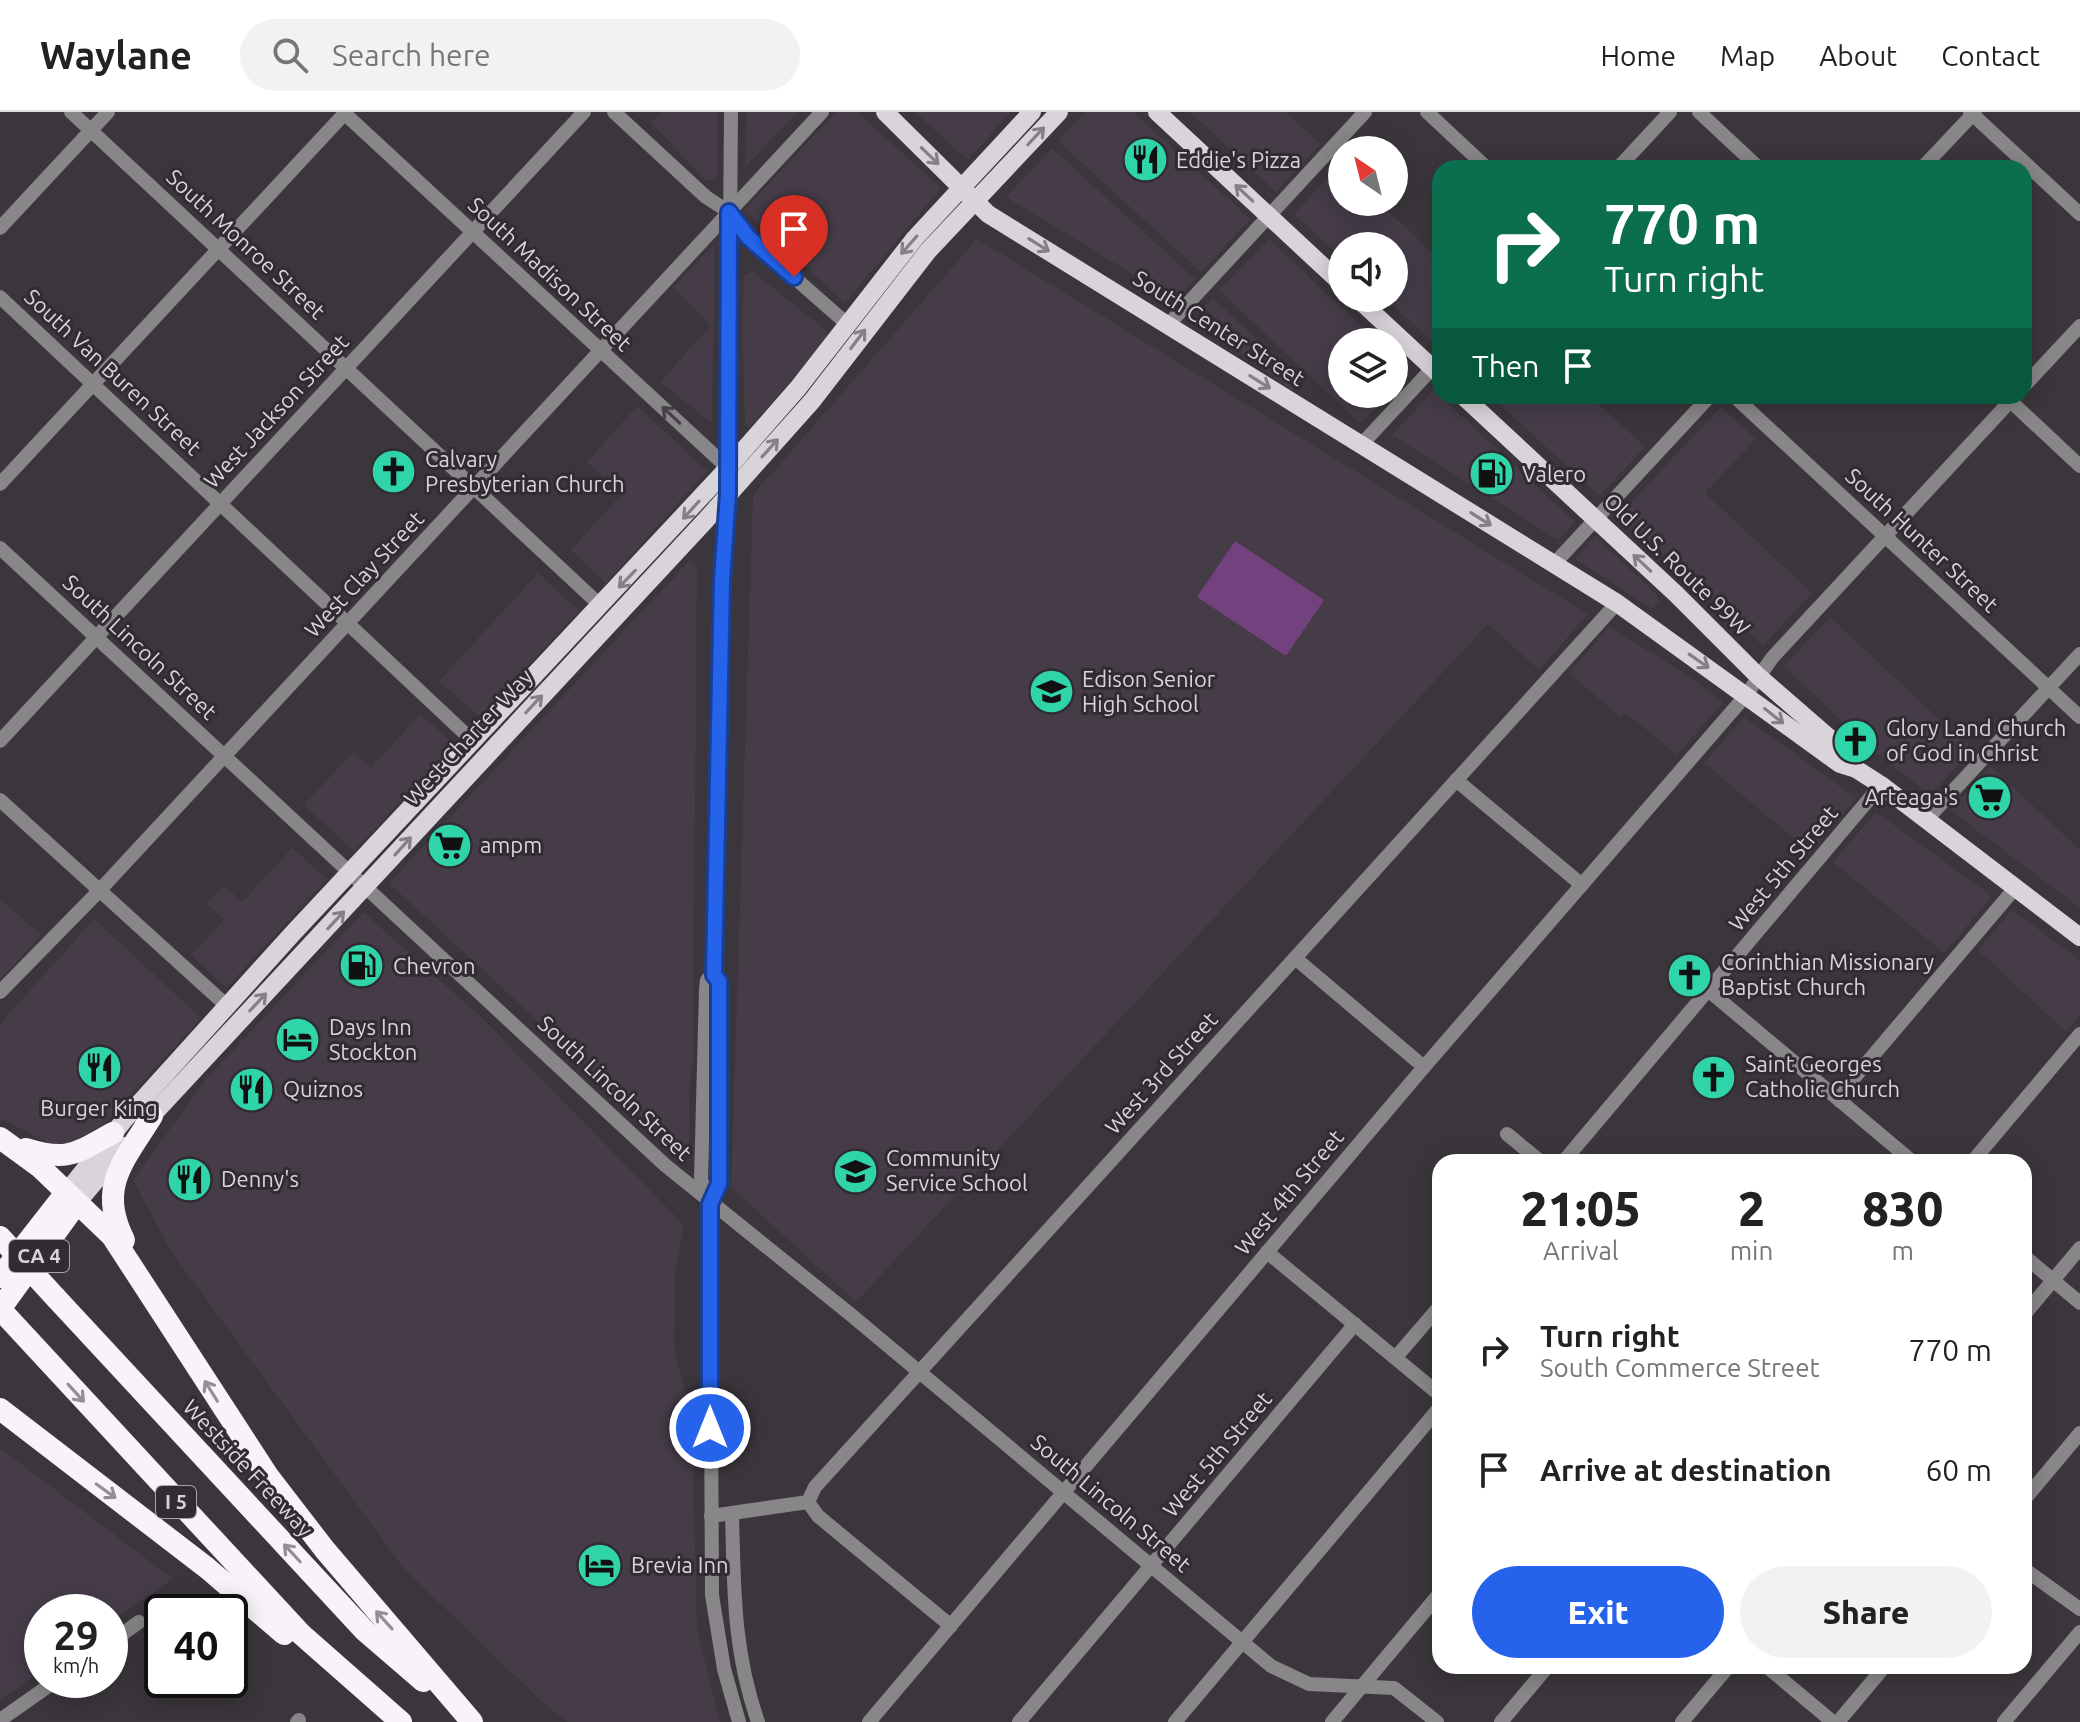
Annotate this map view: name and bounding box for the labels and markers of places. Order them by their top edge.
restaurant icon: Eddie's Pizza [1121,136,1169,184]
place label: Eddie's Pizza [1176,147,1301,172]
pin [760,195,828,277]
place label: Calvary Presbyterian Church [425,446,625,496]
church icon: Calvary Presbyterian Church [370,448,418,496]
fuel station icon: Valero [1467,450,1515,498]
place label: Valero [1522,461,1586,486]
place label: Edison Senior High School [1082,666,1216,716]
school or university icon: Edison Senior High School [1027,668,1075,716]
place label: Glory Land Church of God in Christ [1886,715,2066,765]
church icon: Glory Land Church of God in Christ [1831,717,1879,765]
supermarket icon: Arteaga's [1965,773,2013,821]
place label: Arteaga's [1865,784,1958,809]
supermarket icon: ampm [425,821,473,869]
place label: ampm [480,832,542,857]
fuel station icon: Chevron [338,942,386,990]
place label: Corinthian Missionary Baptist Church [1721,949,1935,999]
church icon: Corinthian Missionary Baptist Church [1666,951,1714,999]
place label: Chevron [393,953,476,978]
place label: Days Inn Stockton [329,1014,417,1064]
hotel icon: Days Inn Stockton [274,1016,322,1064]
restaurant icon: Burger King [75,1043,123,1091]
place label: Saint Georges Catholic Church [1745,1051,1900,1101]
church icon: Saint Georges Catholic Church [1690,1053,1738,1101]
restaurant icon: Quiznos [228,1065,276,1113]
place label: Quiznos [283,1076,363,1101]
place label: Burger King [40,1095,158,1120]
place label: Community Service School [886,1145,1028,1195]
school or university icon: Community Service School [831,1147,879,1195]
restaurant icon: Denny's [166,1155,214,1203]
place label: Denny's [221,1166,299,1191]
hotel icon: Brevia Inn [576,1541,624,1589]
place label: Brevia Inn [631,1552,729,1577]

